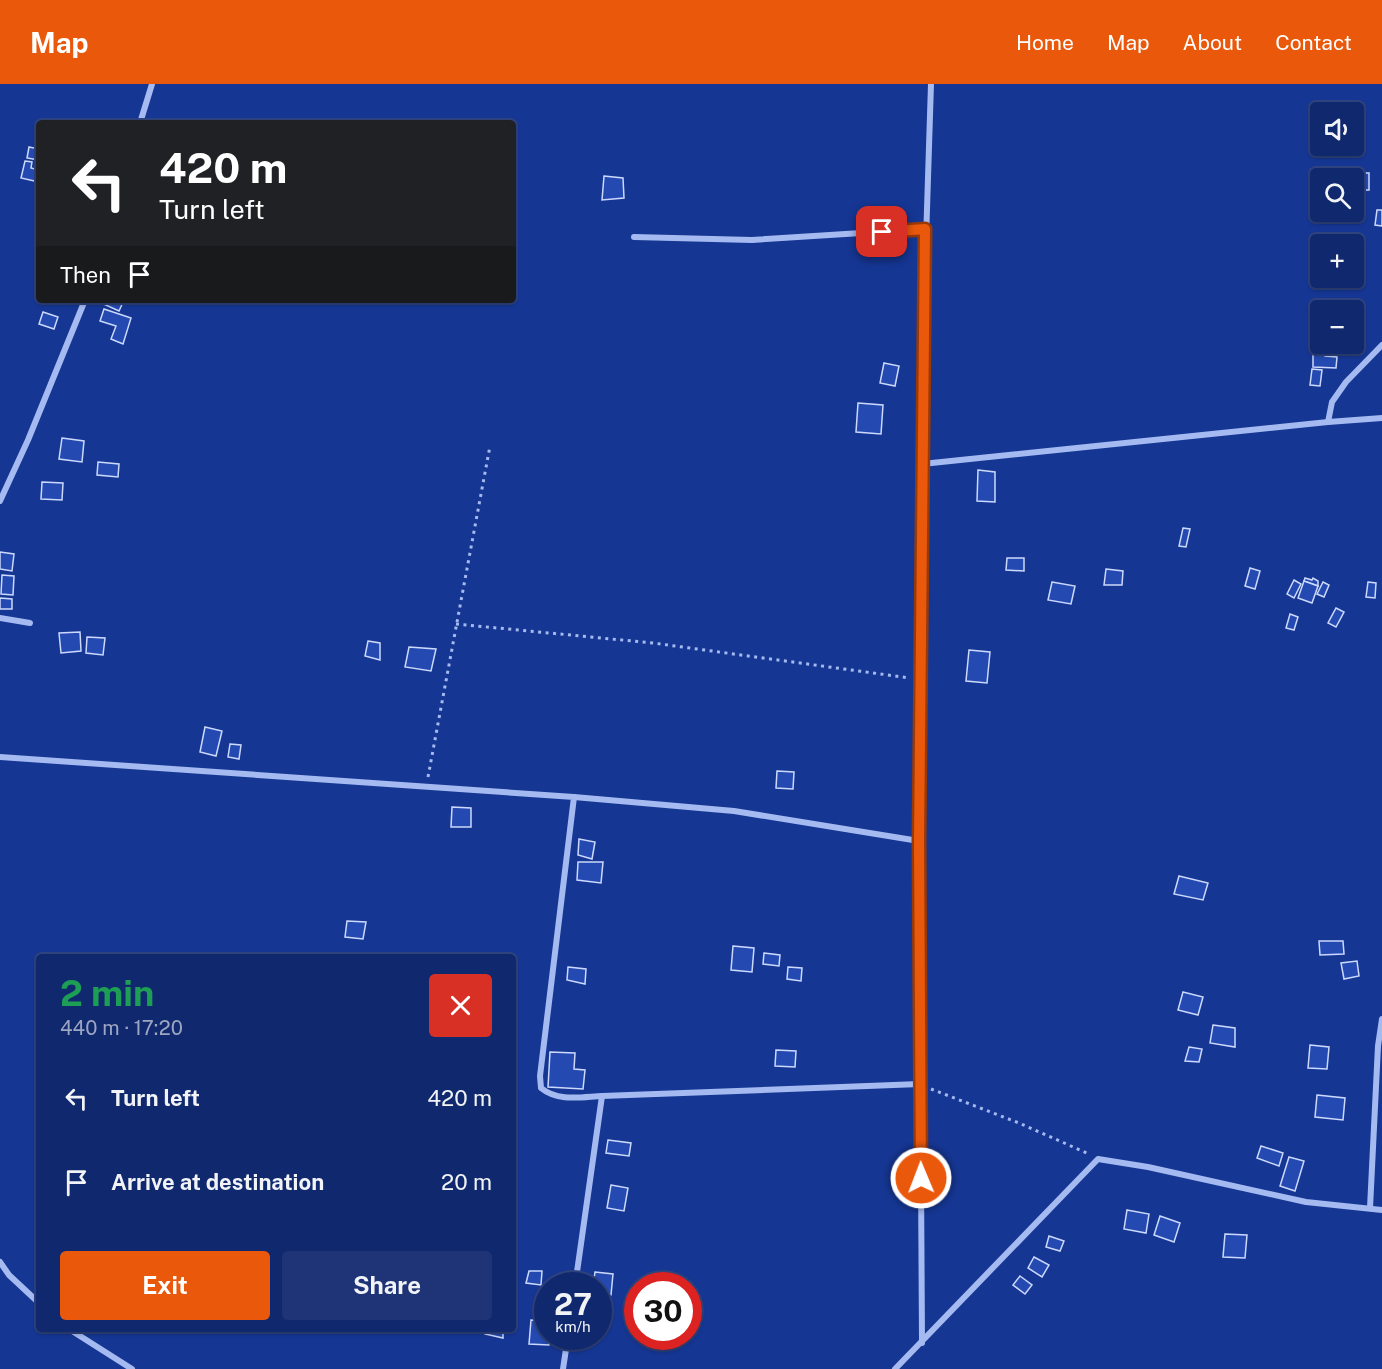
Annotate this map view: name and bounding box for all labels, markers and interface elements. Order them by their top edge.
text: Map [30,26,89,59]
text: Home [1016,30,1074,55]
text: Map [1107,30,1150,55]
text: About [1183,30,1242,55]
text: Contact [1275,30,1352,55]
map controls [1310,102,1364,354]
button: sound [1310,102,1364,156]
text: 420 m [159,143,287,192]
icon: left [60,144,138,222]
button: search [1310,168,1364,222]
text: Turn left [159,193,265,225]
pin [856,206,907,257]
icon: arrive [865,215,898,248]
button: + [1310,234,1364,288]
icon: arrive [123,258,156,291]
text: Then [60,262,111,288]
button: − [1310,300,1364,354]
text: 2 min [60,972,154,1014]
button: close [429,974,492,1037]
text: 440 m · 17:20 [60,1016,183,1040]
icon: left [60,1082,93,1115]
text: Turn left [111,1085,200,1111]
text: 420 m [427,1085,492,1111]
position arrow [889,1146,953,1210]
icon: arrive [60,1166,93,1199]
text: Arrive at destination [111,1169,324,1195]
text: 20 m [441,1169,492,1195]
button: Exit [60,1251,270,1320]
button: Share [282,1251,492,1320]
speed limit sign: 30 [624,1272,702,1350]
text: 27 [554,1286,592,1322]
text: km/h [555,1318,591,1335]

